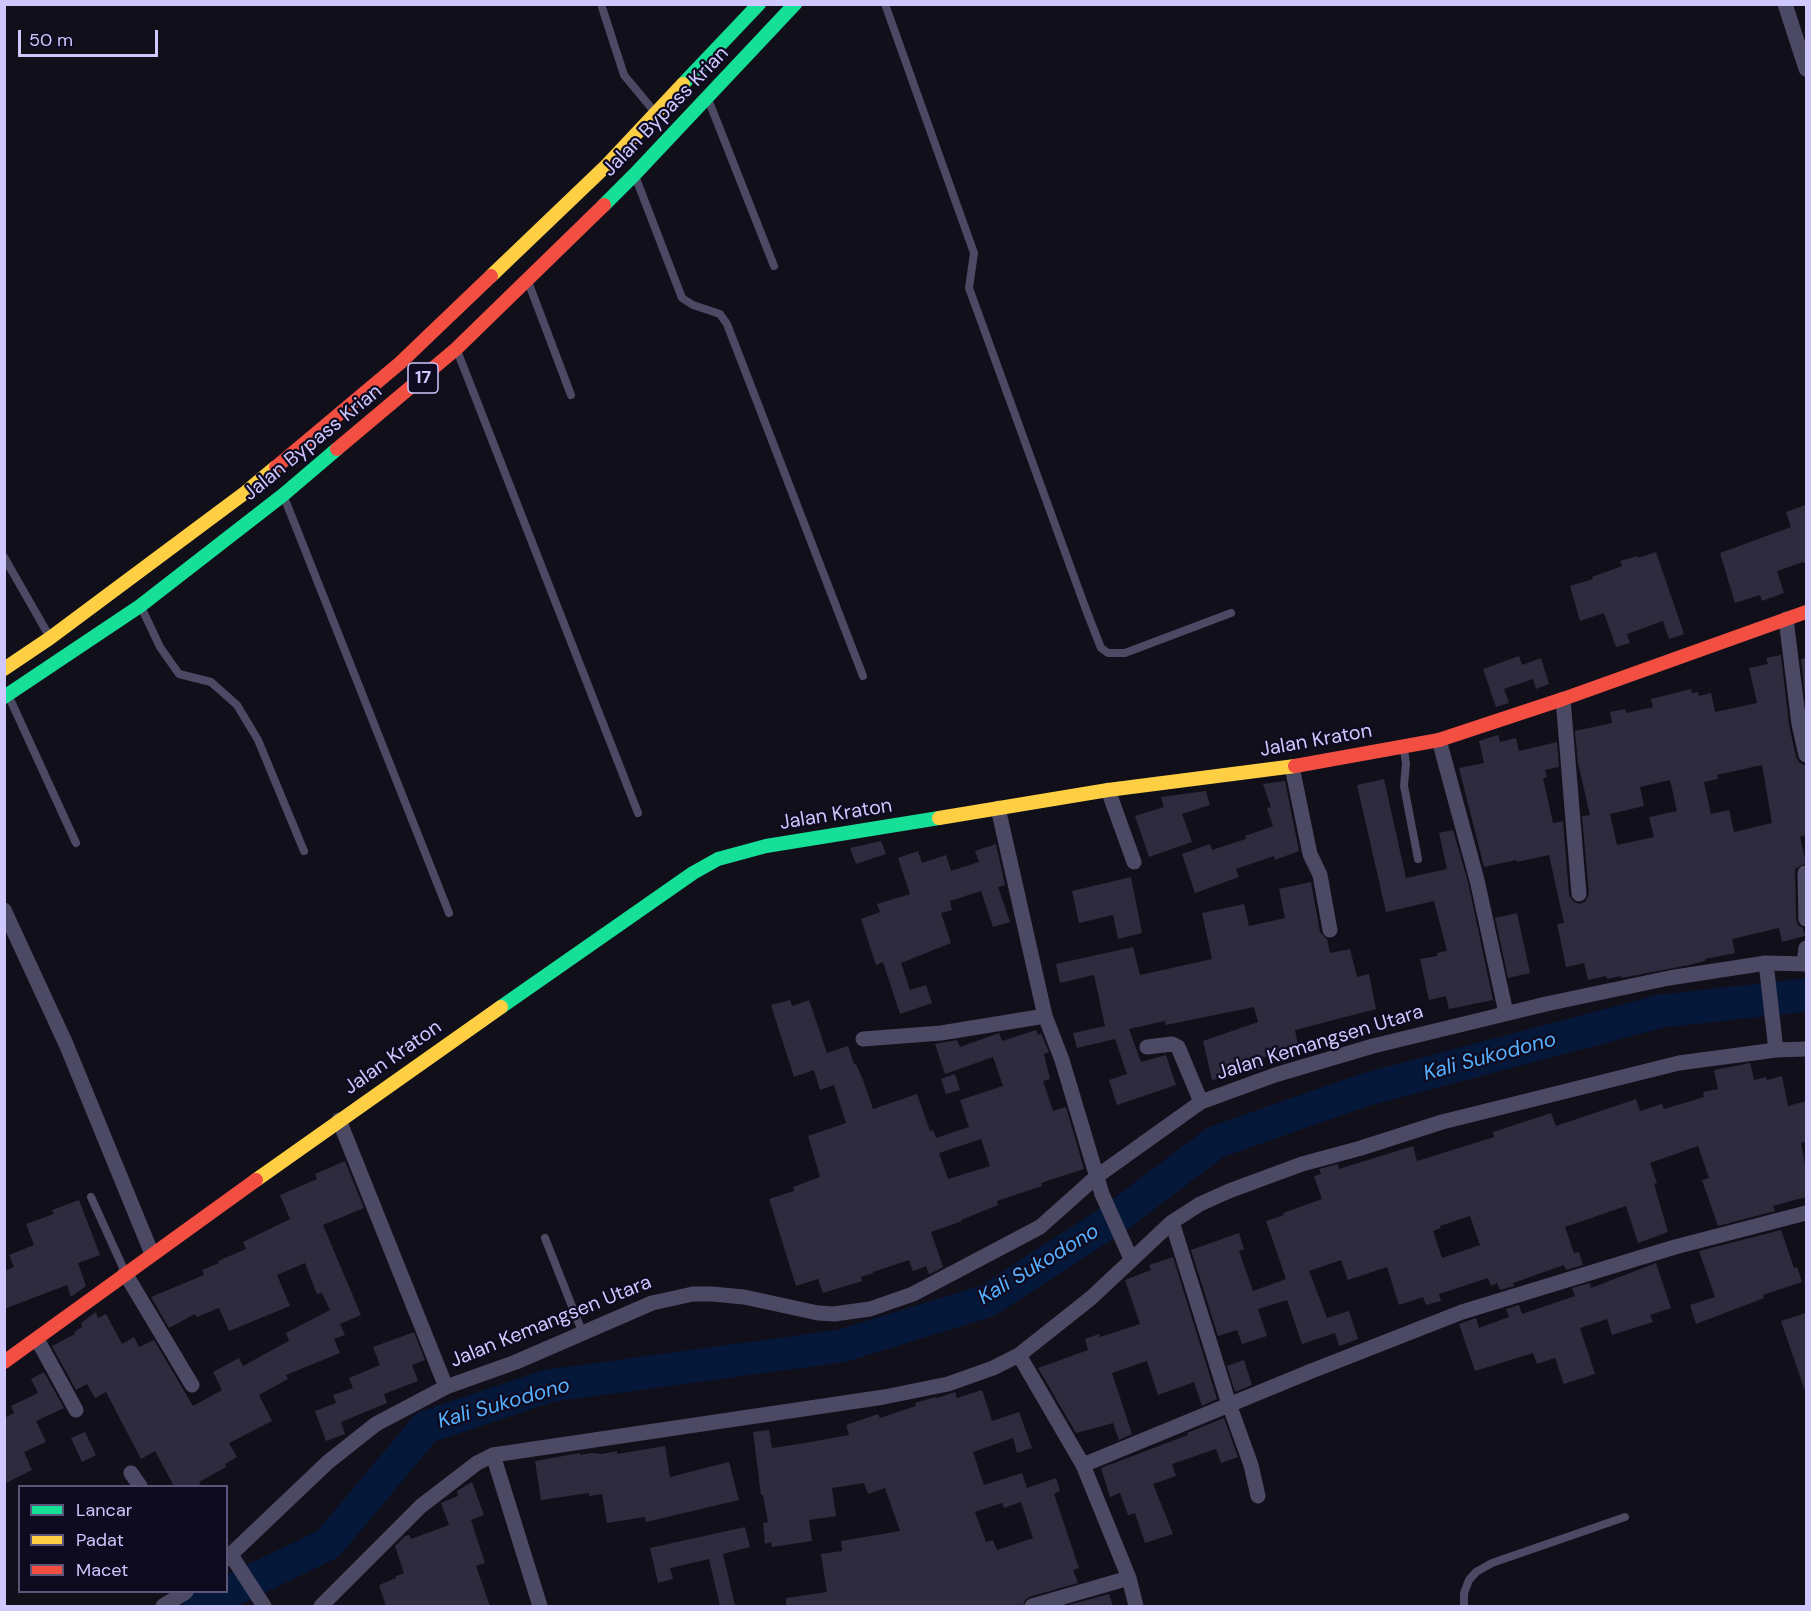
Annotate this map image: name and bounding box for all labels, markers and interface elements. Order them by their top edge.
scale bar [21,18,160,56]
text: 50 m [29,28,73,52]
street label: Jalan Bypass Krian [598,42,734,182]
road number: 17 [408,363,438,393]
street label: Jalan Bypass Krian [239,380,387,506]
street label: Jalan Kraton [1258,719,1374,763]
street label: Jalan Kraton [778,794,894,836]
street label: Jalan Kemangsen Utara [1214,1000,1426,1086]
street label: Jalan Kraton [340,1016,446,1100]
water label: Kali Sukodono [1421,1027,1559,1087]
water label: Kali Sukodono [974,1219,1104,1311]
street label: Jalan Kemangsen Utara [447,1271,655,1373]
water label: Kali Sukodono [435,1373,573,1435]
legend [18,1485,228,1593]
text: Lancar [76,1498,132,1522]
text: Padat [76,1528,124,1552]
text: Macet [76,1558,128,1582]

